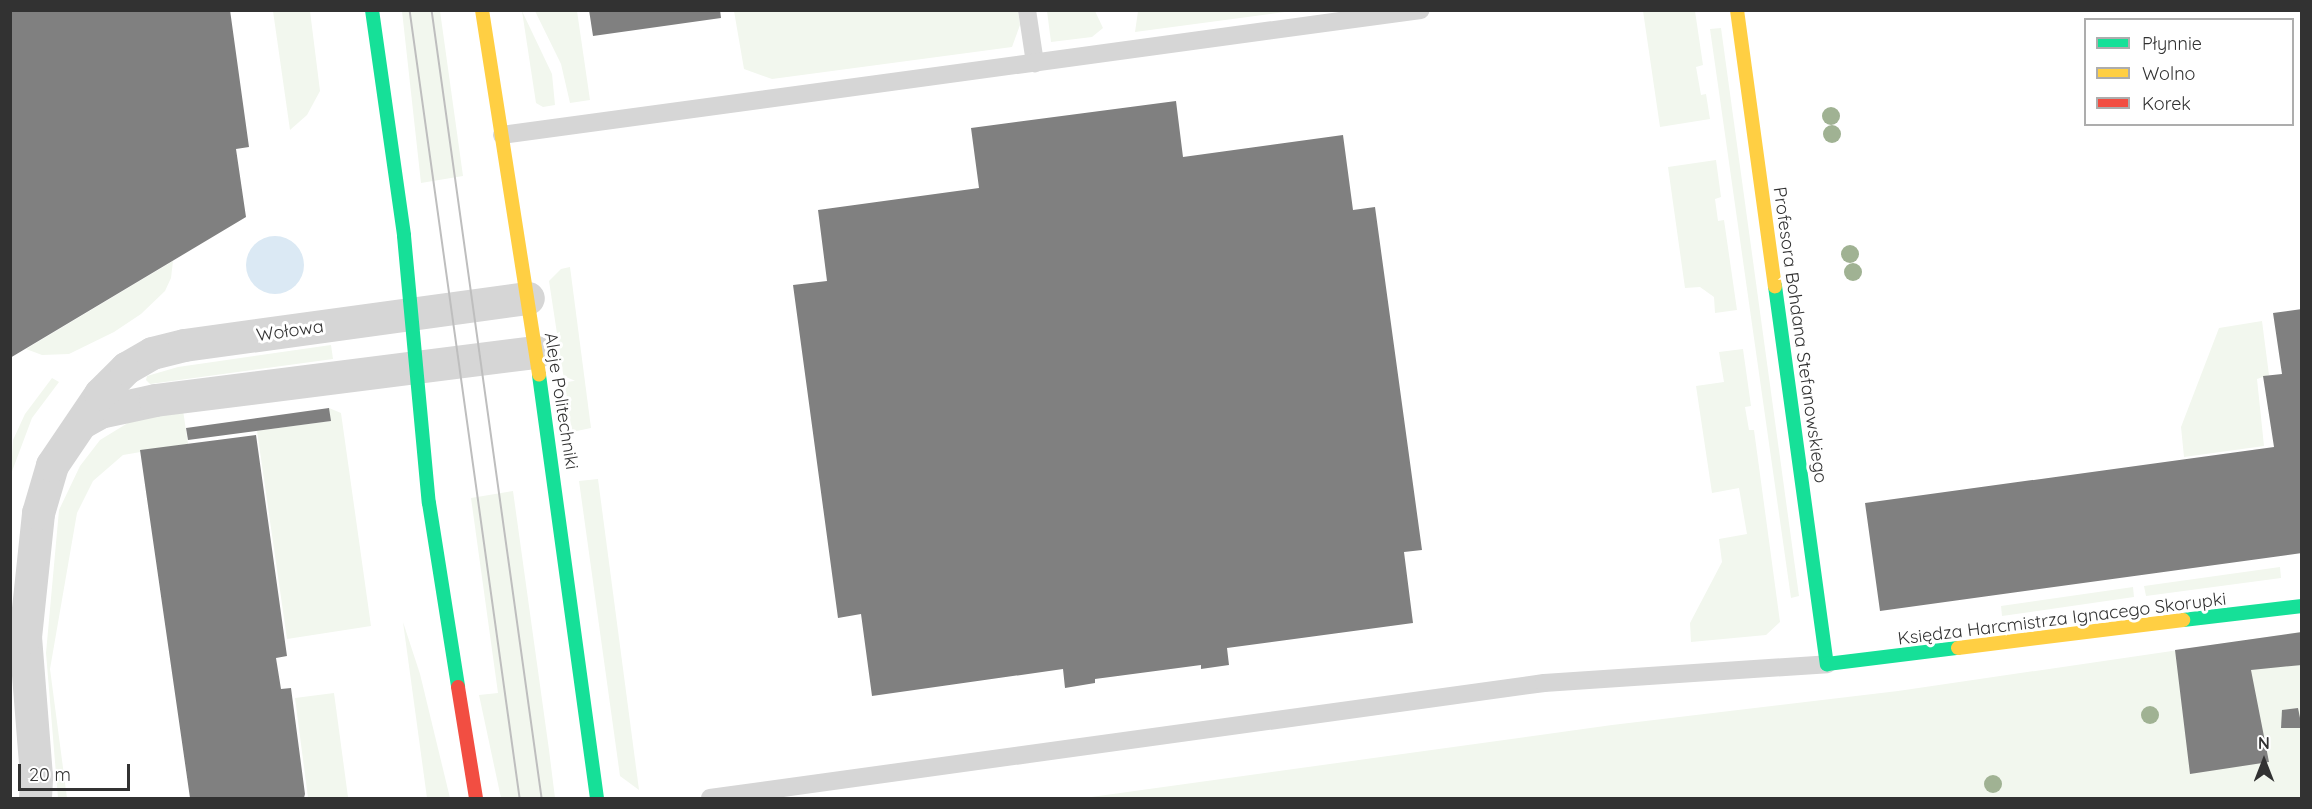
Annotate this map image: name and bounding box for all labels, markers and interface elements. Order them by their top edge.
legend [2084,18,2294,126]
text: Płynnie [2142,32,2202,55]
text: Wolno [2142,62,2195,85]
text: Korek [2142,92,2191,115]
street label: Profesora Bohdana Stefanowskiego [1769,185,1831,485]
street label: Wołowa [255,316,325,346]
street label: Aleje Politechniki [539,331,583,471]
street label: Księdza Harcmistrza Ignacego Skorupki [1897,588,2227,650]
north arrow [2234,731,2294,791]
text: N [2258,733,2270,753]
scale bar [21,752,134,790]
text: 20 m [29,763,71,786]

